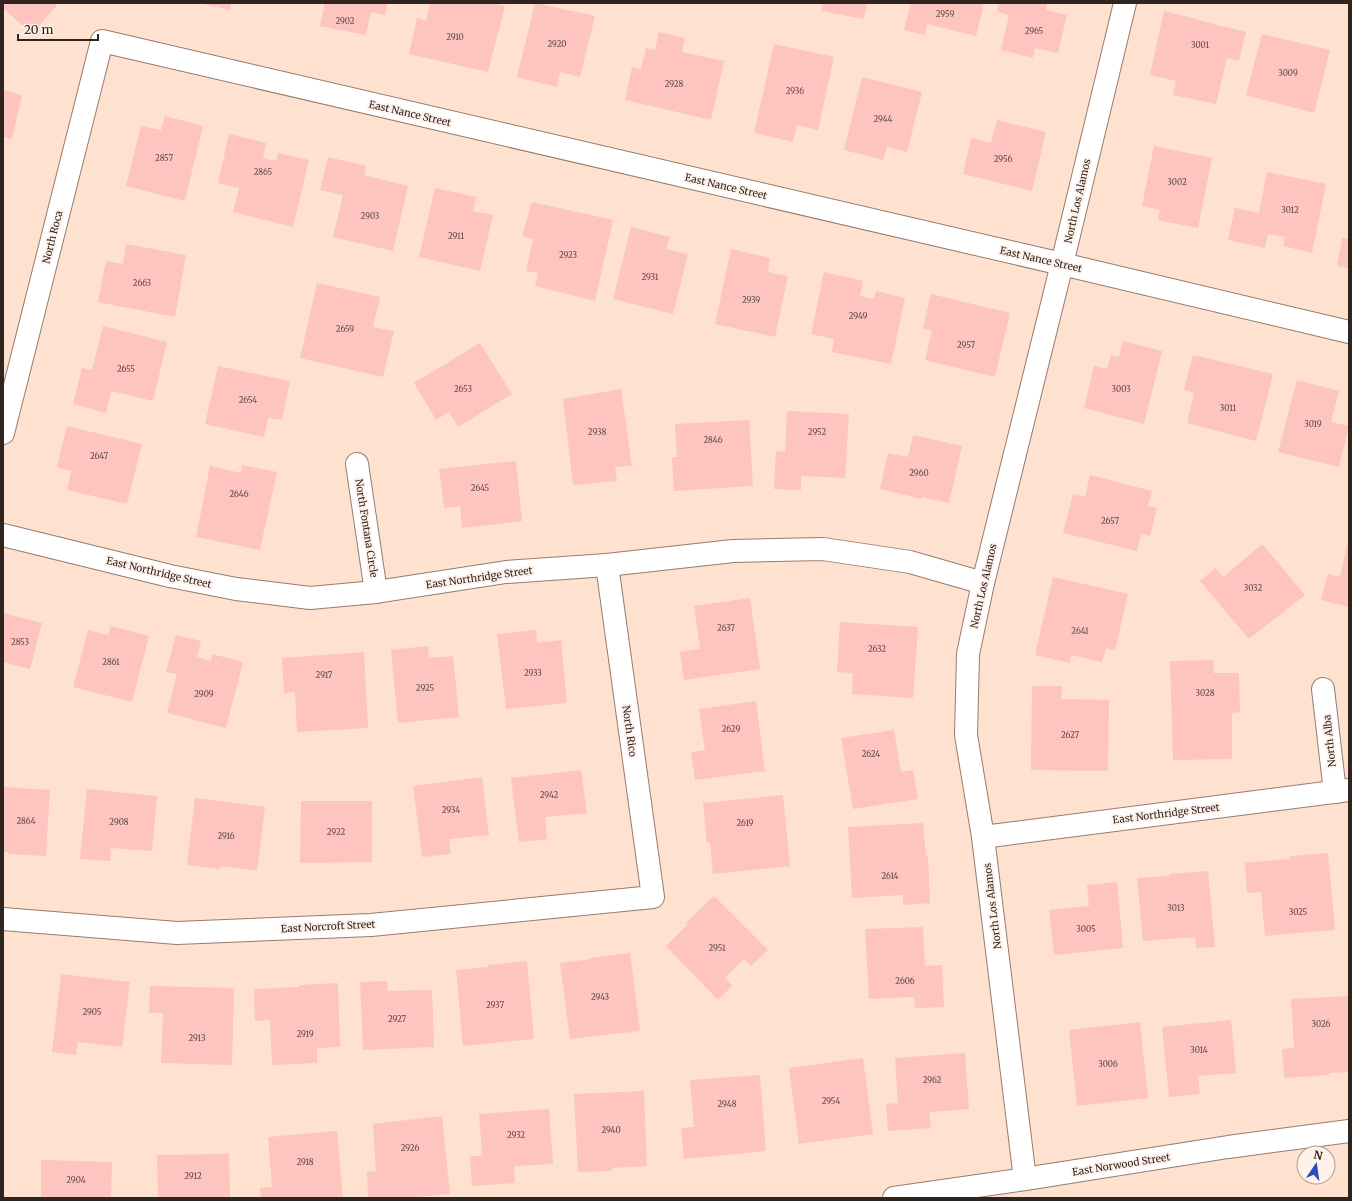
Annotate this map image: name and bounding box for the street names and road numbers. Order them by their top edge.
street label: East Nance Street [367,98,452,129]
street label: North Los Alamos [1061,157,1094,245]
street label: East Nance Street [683,171,768,202]
street label: North Roca [40,209,65,265]
street label: East Nance Street [998,244,1083,275]
street label: North Fontana Circle [352,478,381,578]
street label: North Los Alamos [967,542,1000,630]
street label: East Northridge Street [105,554,213,591]
street label: East Northridge Street [425,564,533,591]
street label: North Rico [619,705,640,758]
street label: North Alba [1320,714,1339,768]
street label: East Northridge Street [1112,800,1220,827]
street label: North Los Alamos [981,862,1004,950]
street label: East Norcroft Street [280,918,376,935]
street label: East Norwood Street [1071,1150,1171,1179]

